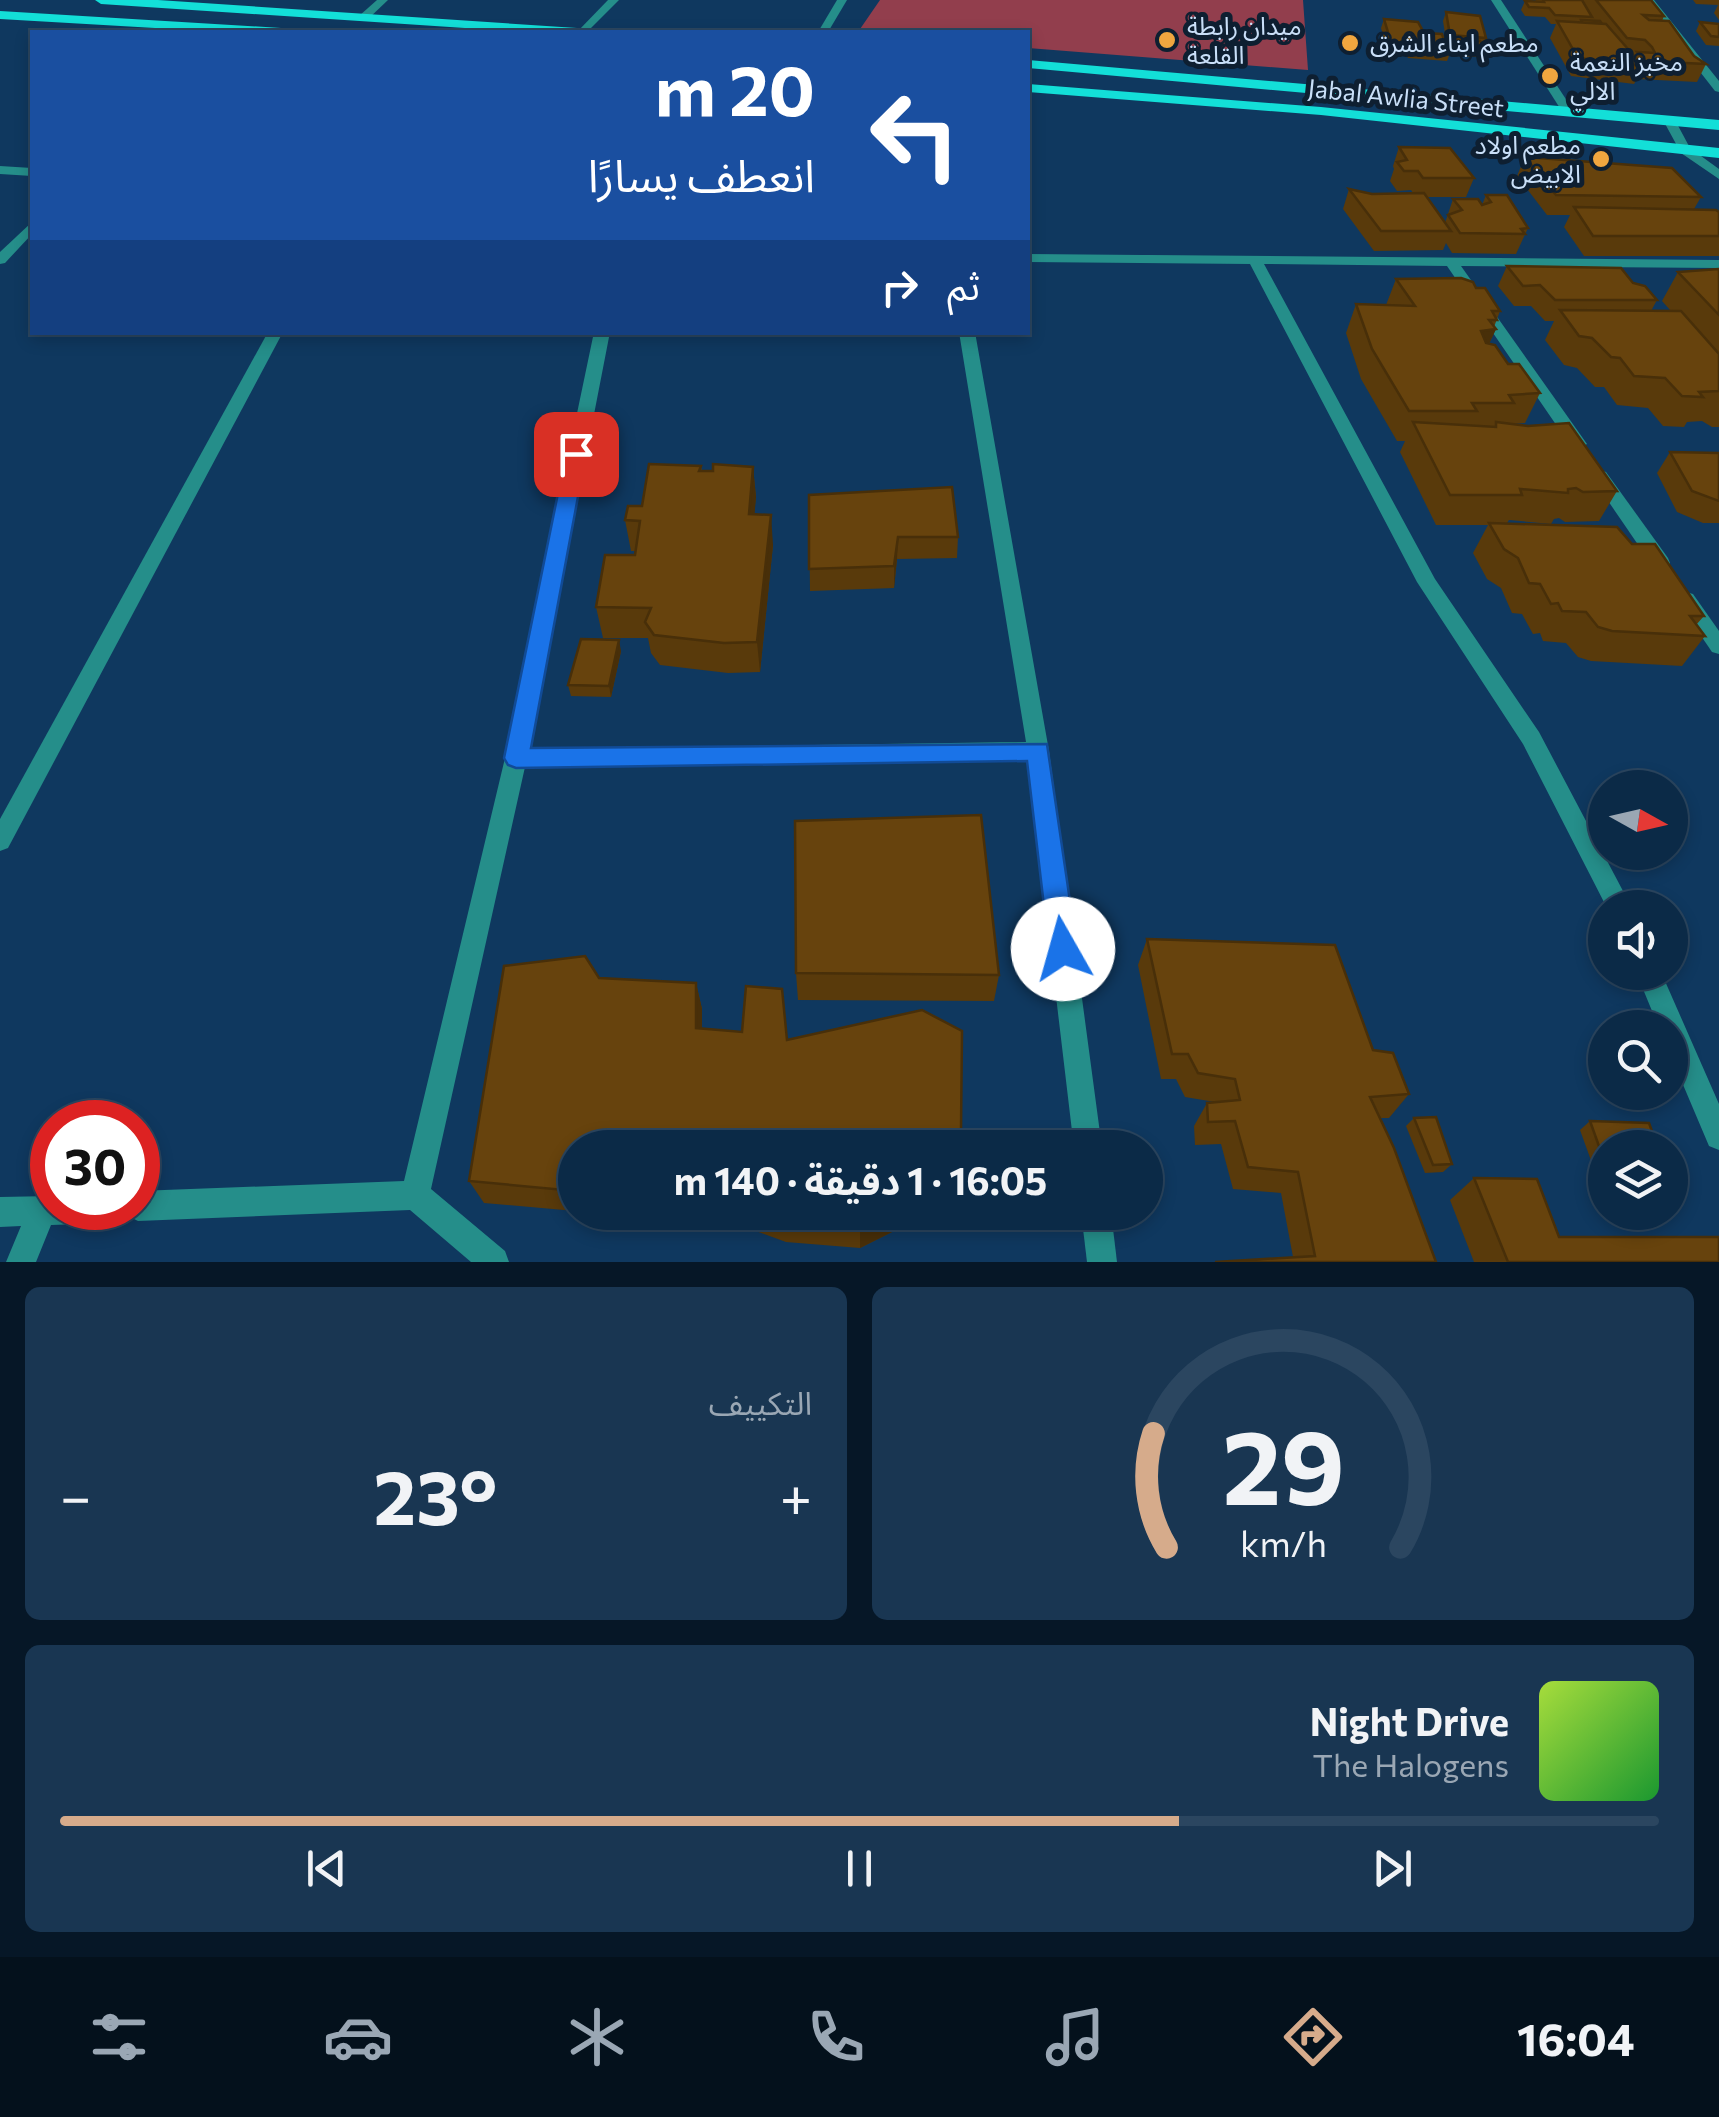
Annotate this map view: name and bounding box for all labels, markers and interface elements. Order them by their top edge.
place label: ميدان رابطة القلعة [1187,10,1302,69]
place label: مطعم ابناء الشرق [1370,27,1539,63]
marker: ميدان رابطة القلعة [1156,29,1178,51]
marker: مطعم ابناء الشرق [1339,32,1361,54]
text: 20 m [655,45,815,130]
place label: مخبز النعمة الالي [1570,46,1683,111]
marker: مخبز النعمة الالي [1539,65,1561,87]
icon: left [850,70,980,200]
street label: Jabal Awlia Street [1307,72,1506,122]
place label: مطعم اولاد الابيض [1475,129,1581,189]
text: انعطف يسارًا [588,146,815,201]
marker: مطعم اولاد الابيض [1590,148,1612,170]
icon: right [872,260,927,315]
text: ثم [947,261,980,308]
pin [534,412,619,497]
icon: arrive [549,427,604,482]
north arrow [1588,770,1688,870]
map controls [1588,770,1688,1230]
button: sound [1588,890,1688,990]
position arrow [1011,897,1115,1001]
button: search [1588,1010,1688,1110]
speed limit sign: 30 [30,1100,160,1230]
button: layers [1588,1130,1688,1230]
text: 16:05 · 1 دقيقة · 140 m [674,1156,1047,1203]
text: التكييف [709,1382,812,1422]
text: 29 [1222,1399,1344,1526]
text: 23° [374,1449,497,1540]
text: − [60,1461,91,1528]
text: + [780,1461,812,1528]
text: km/h [1240,1521,1326,1564]
text: Night Drive [1310,1697,1509,1744]
text: The Halogens [1312,1744,1509,1784]
icon: previous [299,1841,354,1896]
icon: pause [832,1841,887,1896]
icon: next [1365,1841,1420,1896]
icon: filters [84,2002,154,2072]
icon: car [323,2002,393,2072]
icon: climate [562,2002,632,2072]
icon: phone [801,2002,871,2072]
icon: music [1040,2002,1110,2072]
icon: directions [1278,2002,1348,2072]
text: 16:04 [1517,2010,1635,2065]

